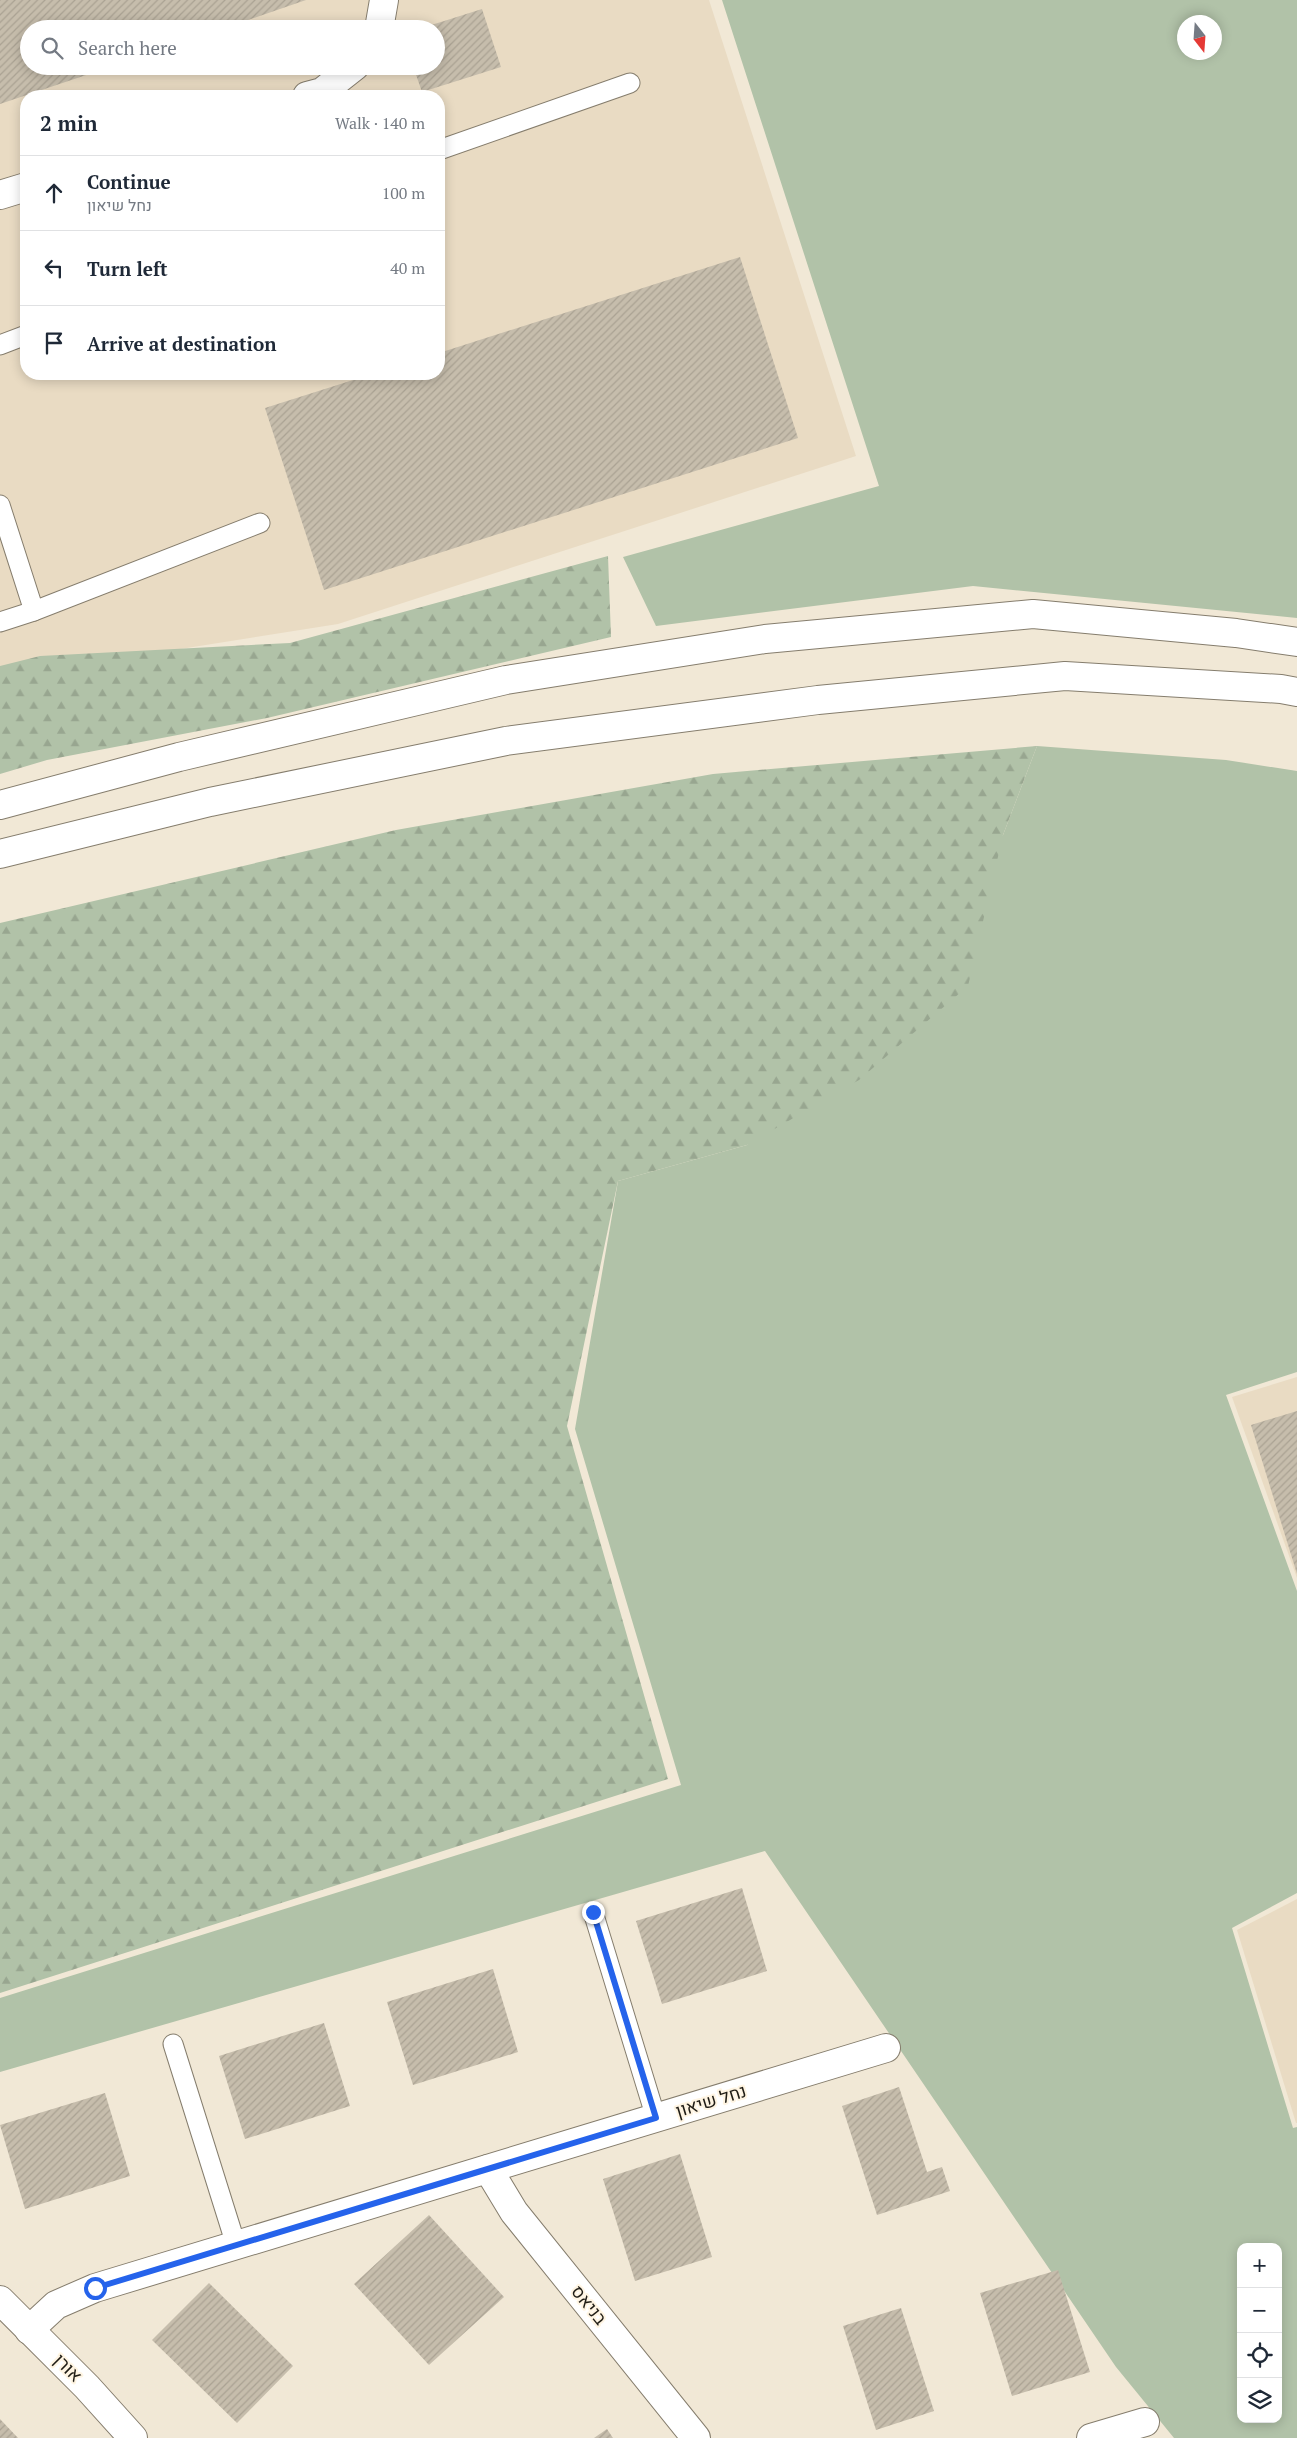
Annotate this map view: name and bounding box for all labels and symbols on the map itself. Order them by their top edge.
north arrow [1177,15,1222,60]
route end [582,1901,605,1924]
street label: נחל שיאון [672,2078,749,2122]
route start [84,2277,107,2300]
street label: בניאס [566,2280,613,2330]
street label: אורן [49,2348,88,2387]

